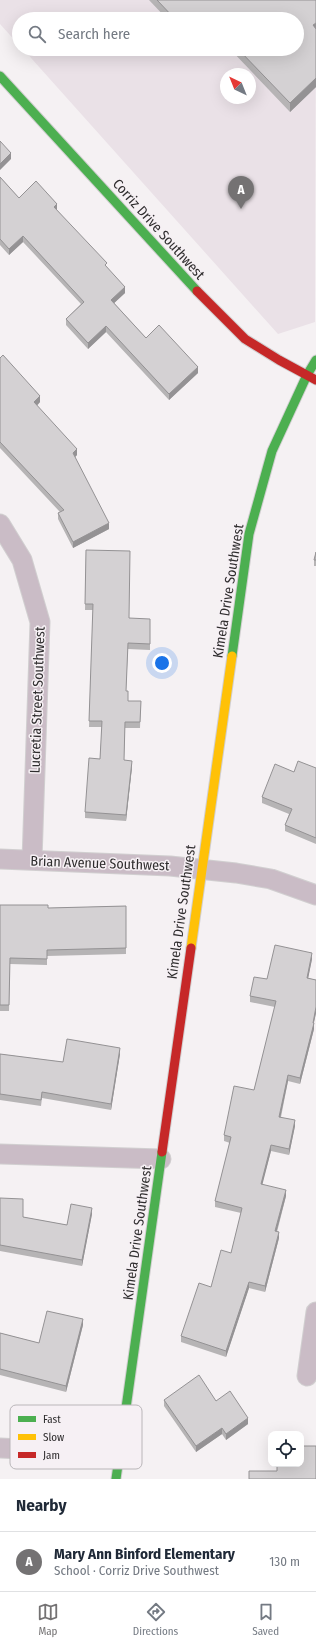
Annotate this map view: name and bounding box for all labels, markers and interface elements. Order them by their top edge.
search box [12,12,304,56]
icon: search [26,23,48,45]
text: Search here [58,25,130,43]
north arrow [220,68,256,104]
street label: Corriz Drive Southwest [109,176,209,283]
pin: A [228,176,254,209]
street label: Kimela Drive Southwest [209,522,248,659]
street label: Lucretia Street Southwest [26,626,49,774]
your location [152,653,172,673]
street label: Kimela Drive Southwest [164,843,199,980]
street label: Brian Avenue Southwest [30,853,170,874]
street label: Kimela Drive Southwest [120,1164,155,1301]
legend [10,1405,142,1469]
text: Fast [43,1413,61,1426]
text: Slow [43,1431,64,1444]
map controls [268,1431,304,1467]
button: locate [268,1431,304,1467]
text: Jam [43,1449,60,1462]
text: Nearby [16,1495,67,1516]
text: Mary Ann Binford Elementary [54,1545,235,1563]
text: A [25,1554,33,1569]
text: 130 m [269,1554,300,1569]
text: School · Corriz Drive Southwest [54,1563,219,1578]
tab: Map [37,1601,59,1638]
tab: Directions [133,1601,178,1638]
tab: Saved [252,1601,279,1638]

